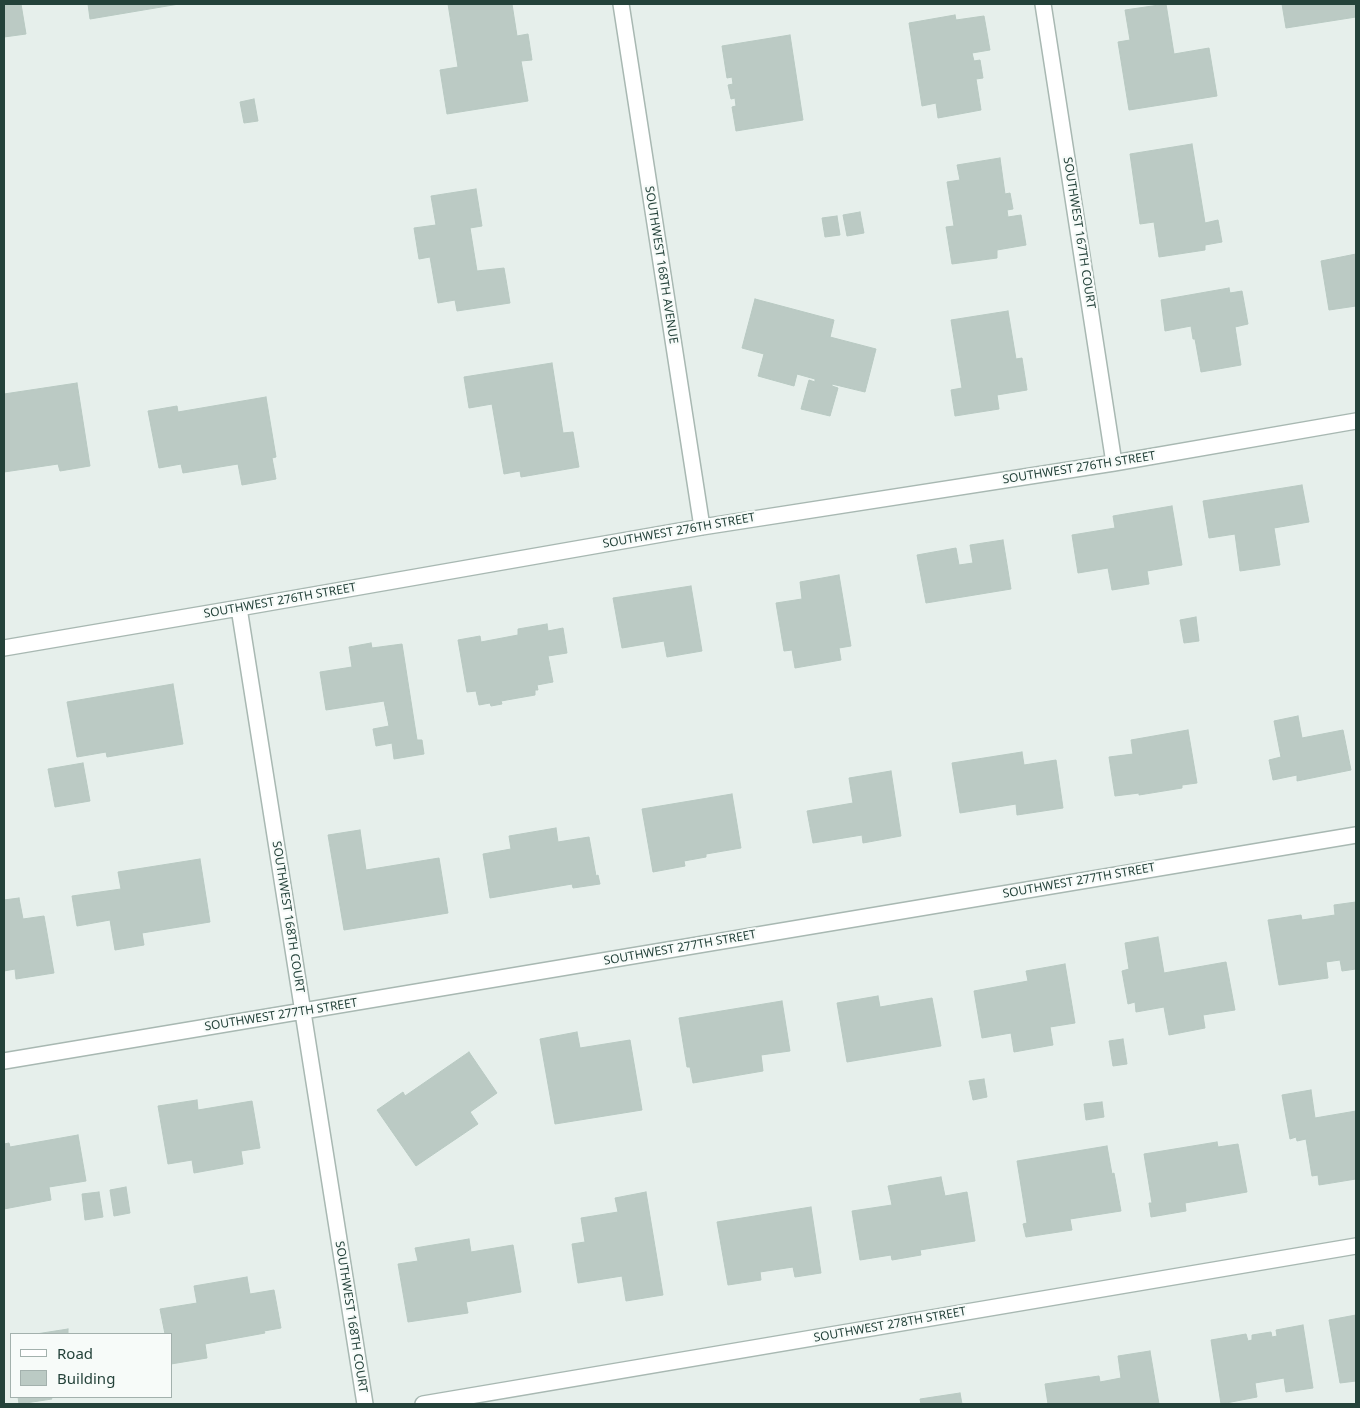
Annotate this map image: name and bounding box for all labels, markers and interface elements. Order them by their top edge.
street label: SOUTHWEST 167TH COURT [1060,156,1098,310]
street label: SOUTHWEST 168TH AVENUE [641,185,681,345]
street label: SOUTHWEST 276TH STREET [1002,449,1156,487]
street label: SOUTHWEST 276TH STREET [602,510,756,552]
street label: SOUTHWEST 276TH STREET [203,580,357,622]
street label: SOUTHWEST 168TH COURT [269,840,307,994]
street label: SOUTHWEST 277TH STREET [1002,860,1156,902]
street label: SOUTHWEST 277TH STREET [603,927,757,969]
street label: SOUTHWEST 277TH STREET [204,996,358,1034]
street label: SOUTHWEST 168TH COURT [332,1240,370,1394]
street label: SOUTHWEST 278TH STREET [813,1304,967,1346]
legend [10,1333,172,1398]
text: Road [57,1343,93,1363]
text: Building [57,1368,115,1388]

